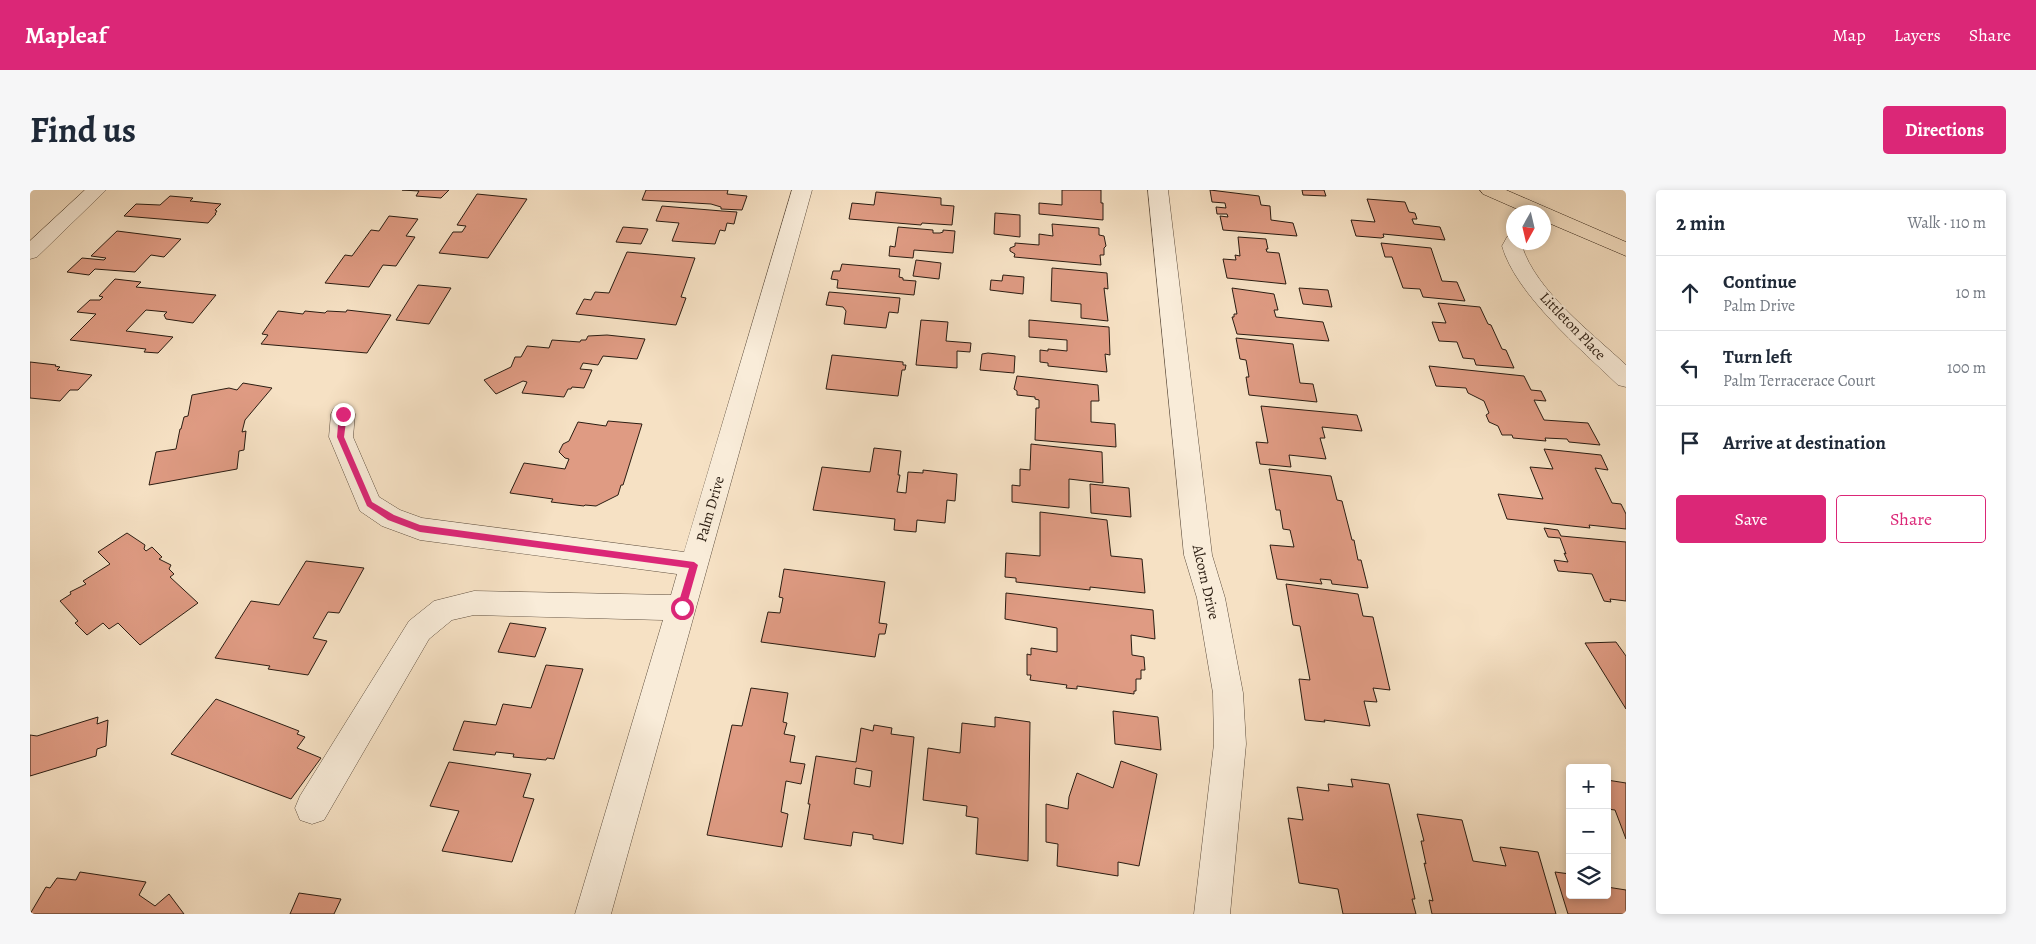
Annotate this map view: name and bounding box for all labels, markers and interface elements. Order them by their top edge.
text: Mapleaf [25,19,107,51]
text: Map [1833,23,1866,47]
text: Layers [1894,23,1941,47]
text: Share [1969,23,2011,47]
text: Find us [30,106,136,154]
button: Directions [1883,106,2006,154]
north arrow [1506,205,1551,250]
text: 2 min [1676,209,1725,237]
text: Walk · 110 m [1908,212,1986,234]
text: Continue [1723,269,1797,295]
icon: ahead [1676,279,1704,307]
text: 10 m [1956,282,1986,304]
street label: Littleton Place [1535,288,1611,365]
text: Palm Drive [1723,295,1795,317]
text: Turn left [1723,344,1792,370]
icon: left [1676,354,1704,382]
text: 100 m [1947,357,1986,379]
text: Palm Terracerace Court [1723,370,1876,392]
route end [332,403,355,426]
icon: arrive [1676,429,1704,457]
text: Arrive at destination [1723,430,1886,456]
street label: Palm Drive [691,473,729,544]
button: Save [1676,495,1826,543]
button: Share [1836,495,1986,543]
street label: Alcorn Drive [1187,542,1224,622]
route start [671,597,694,620]
map controls [1566,764,1611,899]
button: + [1566,764,1611,809]
button: − [1566,809,1611,854]
button: layers [1566,854,1611,899]

